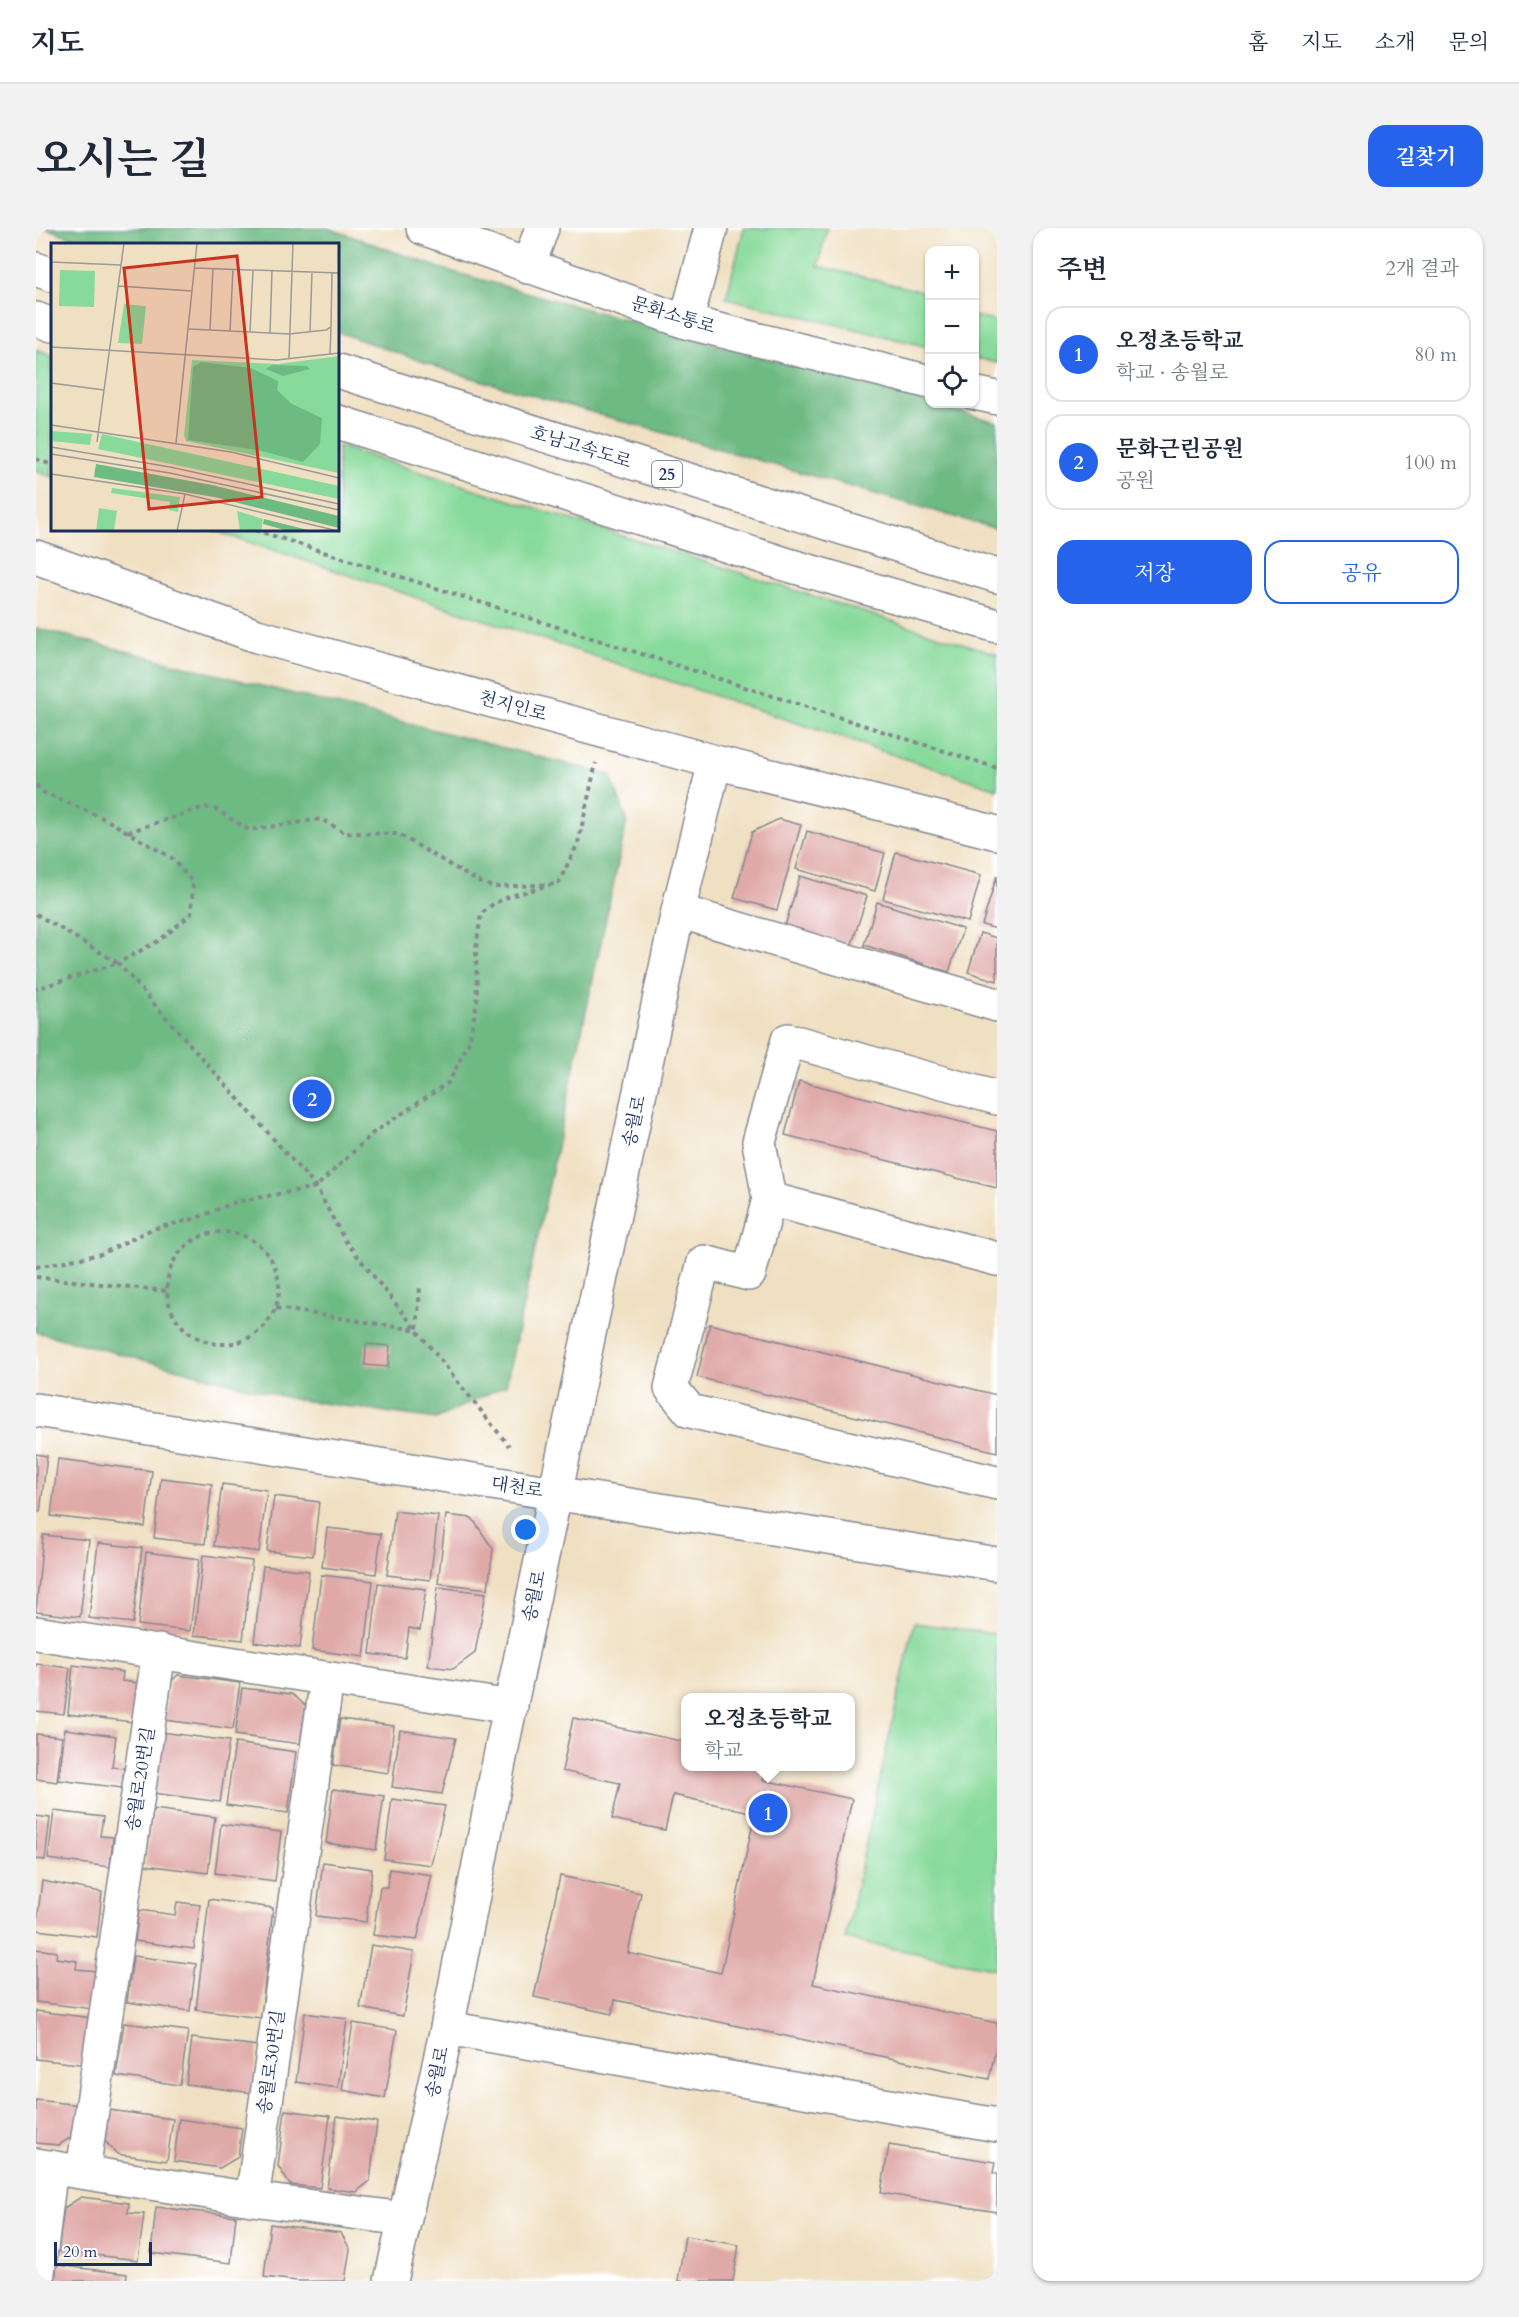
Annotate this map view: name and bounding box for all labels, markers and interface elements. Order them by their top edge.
text: 지도 [30,24,84,62]
text: 홈 [1248,28,1268,57]
text: 지도 [1301,28,1342,57]
text: 소개 [1375,28,1415,57]
text: 문의 [1448,28,1489,57]
button: 길찾기 [1368,125,1483,187]
text: 오시는 길 [36,131,210,188]
inset map [51,243,339,531]
map controls [925,246,979,408]
button: + [925,246,979,300]
text: 주변 [1057,252,1107,287]
text: 2개 결과 [1385,255,1459,282]
street label: 문화소통로 [628,291,718,340]
button: − [925,300,979,354]
text: 오정초등학교 [1116,326,1244,356]
text: 1 [1073,341,1084,368]
text: 80 m [1414,341,1457,368]
button: locate [925,354,979,408]
text: 학교 · 송월로 [1116,359,1228,386]
street label: 호남고속도로 [527,420,634,475]
text: 문화근린공원 [1116,434,1244,464]
text: 2 [1073,449,1084,476]
text: 100 m [1404,449,1457,476]
road number: 25 [652,461,682,487]
text: 공원 [1116,467,1155,494]
button: 저장 [1057,540,1252,604]
button: 공유 [1264,540,1459,604]
street label: 천지인로 [476,685,550,728]
pin: 2 [292,1076,332,1122]
street label: 송월로 [617,1093,652,1149]
street label: 대천로 [489,1471,545,1504]
your location [511,1515,540,1544]
street label: 송월로 [517,1568,552,1624]
popup [681,1693,855,1771]
text: 오정초등학교 [704,1704,832,1734]
street label: 송월로20번길 [120,1725,161,1833]
text: 학교 [704,1737,743,1764]
pin: 1 [748,1790,788,1836]
street label: 송월로30번길 [252,2008,291,2116]
street label: 송월로 [420,2044,455,2100]
scale bar [54,2239,152,2266]
text: 20 m [63,2241,97,2263]

